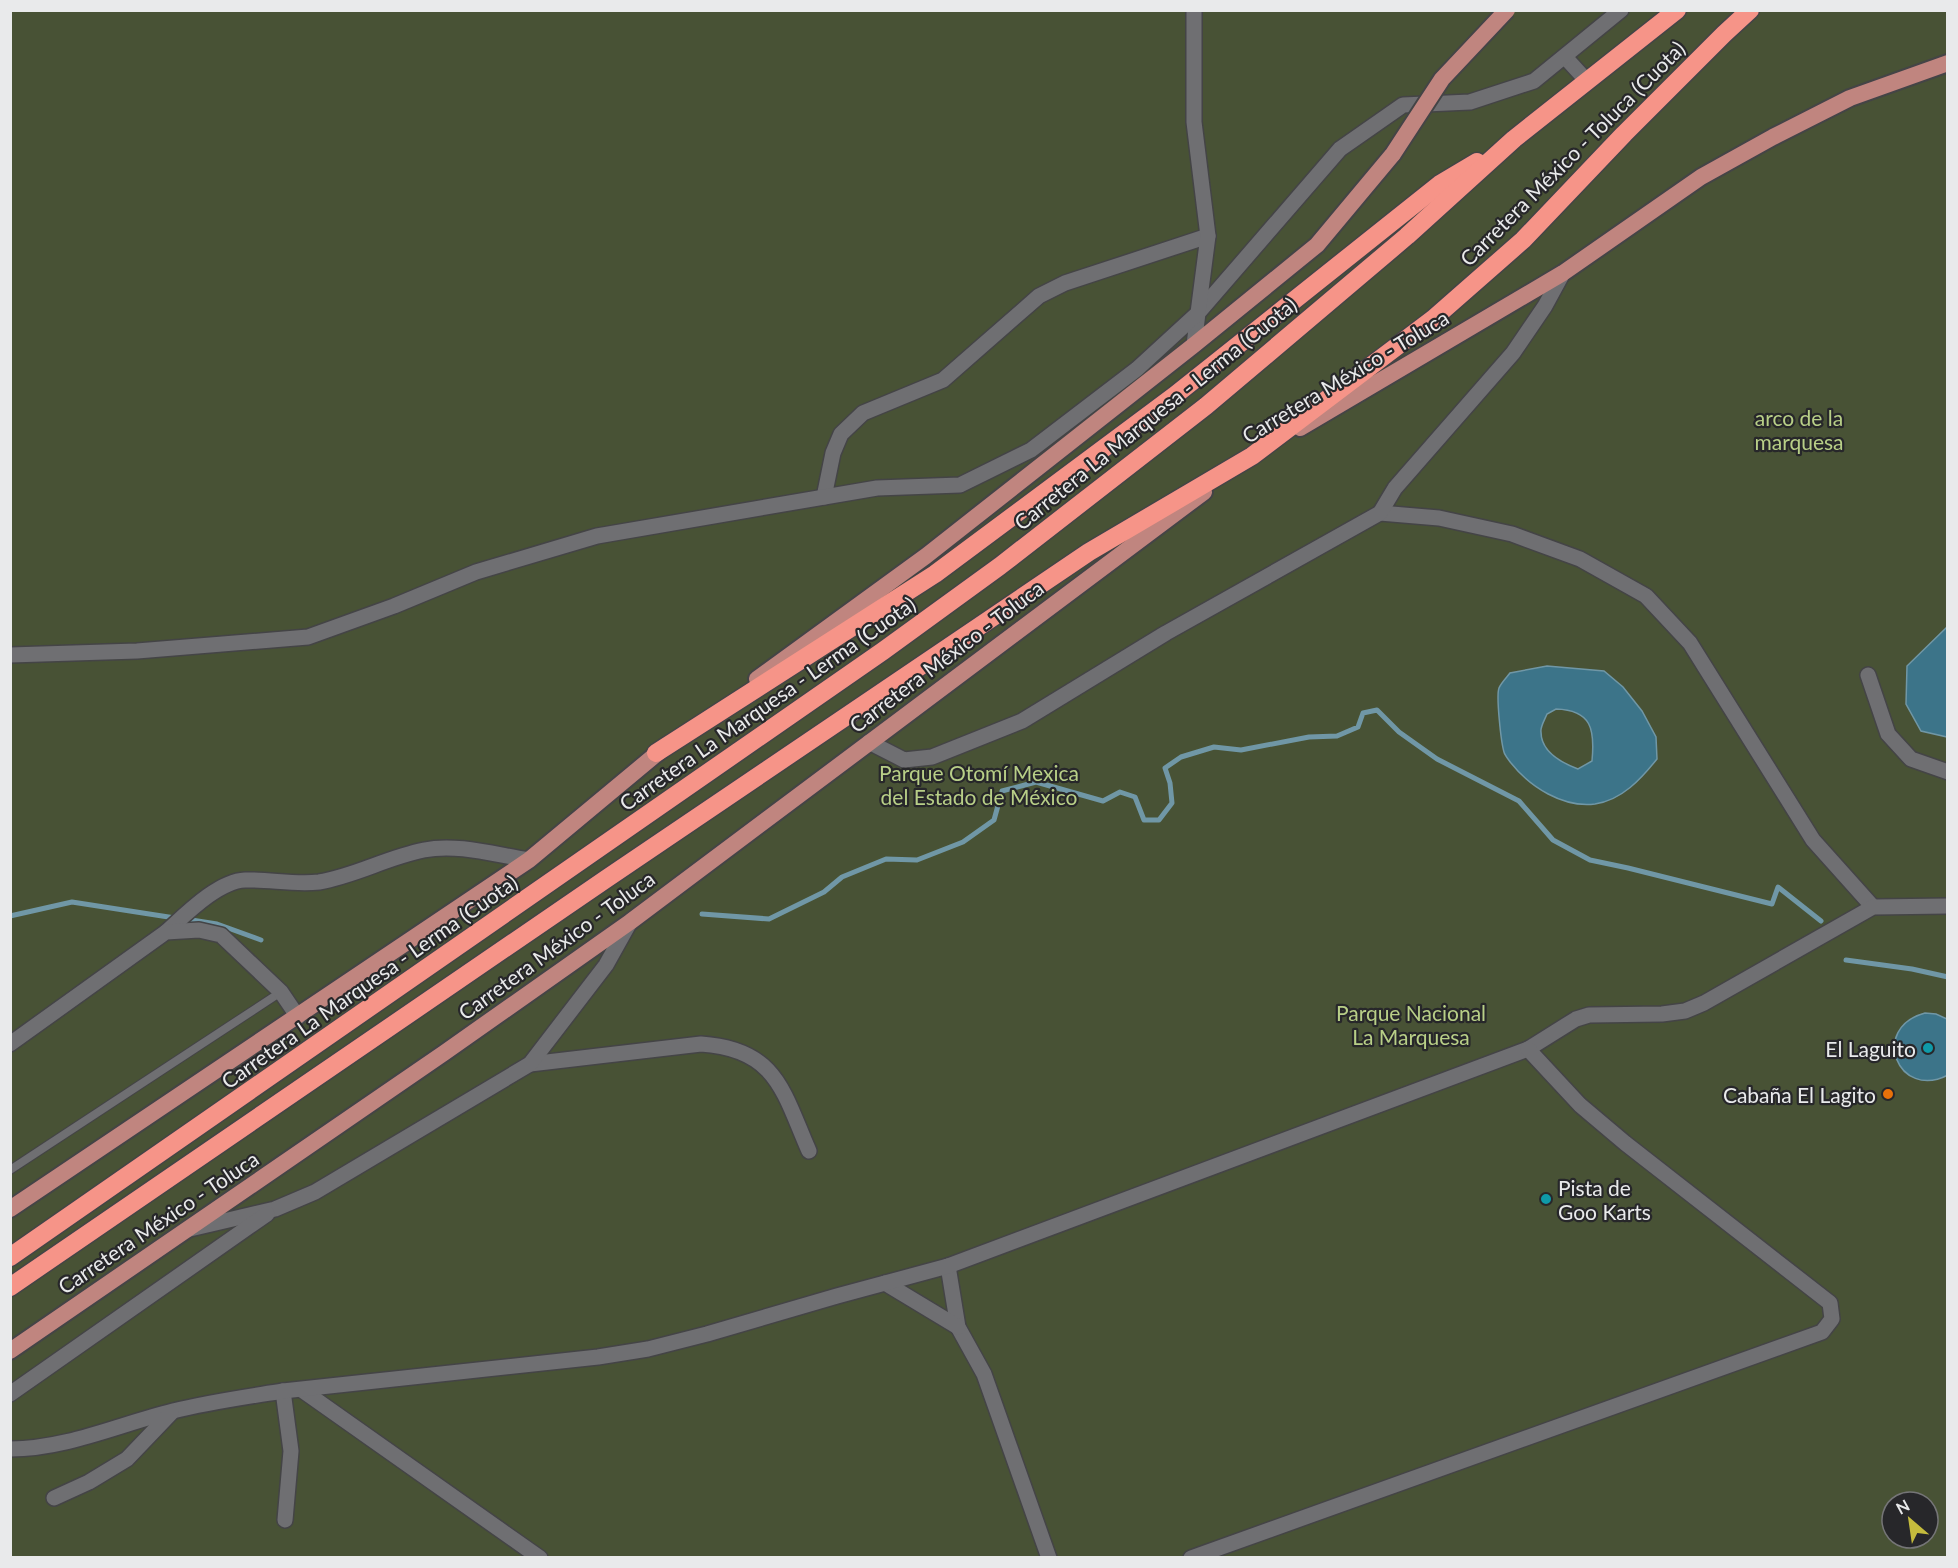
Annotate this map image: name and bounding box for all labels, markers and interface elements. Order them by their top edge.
street label: Carretera México - Toluca (Cuota) [1454,35,1690,271]
street label: Carretera La Marquesa - Lerma (Cuota) [1009,291,1301,535]
street label: Carretera México - Toluca [1237,304,1453,448]
park label: arco de la marquesa [1754,405,1844,454]
street label: Carretera México - Toluca [844,575,1048,737]
street label: Carretera La Marquesa - Lerma (Cuota) [614,591,920,815]
park label: Parque Otomí Mexica del Estado de México [879,760,1079,809]
street label: Carretera México - Toluca [453,865,659,1025]
street label: Carretera La Marquesa - Lerma (Cuota) [216,869,522,1093]
park label: Parque Nacional La Marquesa [1336,1000,1486,1049]
place label: El Laguito [1825,1036,1916,1061]
marker: El Laguito [1921,1041,1935,1055]
place label: Cabaña El Lagito [1723,1082,1876,1107]
marker: Cabaña El Lagito [1881,1087,1895,1101]
street label: Carretera México - Toluca [53,1146,263,1298]
place label: Pista de Goo Karts [1558,1175,1651,1224]
marker: Pista de Goo Karts [1539,1192,1553,1206]
north arrow [1880,1490,1940,1550]
text: N [1892,1495,1912,1518]

